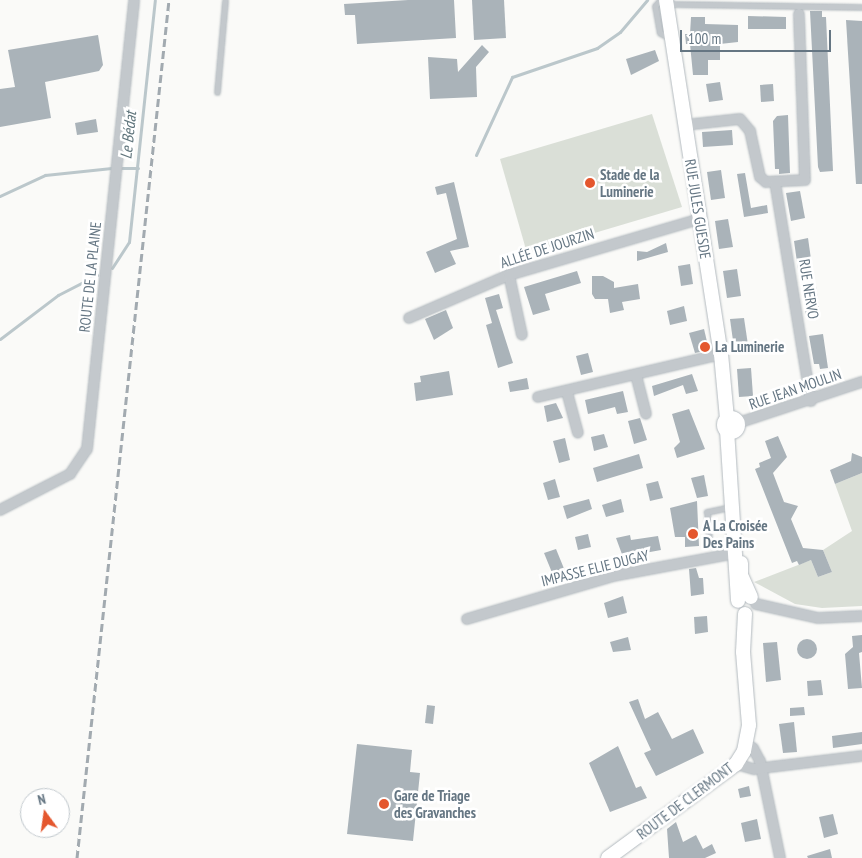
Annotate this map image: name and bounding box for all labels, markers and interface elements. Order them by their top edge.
scale bar [682,20,833,52]
text: 100 m [688,29,721,48]
water label: Le Bédat [116,110,140,160]
street label: RUE JULES GUESDE [681,158,715,260]
place label: Stade de la Luminerie [600,165,659,200]
marker: Stade de la Luminerie [584,177,596,189]
street label: ROUTE DE LA PLAINE [75,221,105,333]
street label: ALLÉE DE JOURZIN [498,224,596,272]
street label: RUE NERVO [795,258,823,320]
place label: La Luminerie [715,338,784,356]
marker: La Luminerie [699,341,711,353]
street label: RUE JEAN MOULIN [746,365,844,413]
place label: A La Croisée Des Pains [703,516,768,551]
marker: A La Croisée Des Pains [687,528,699,540]
street label: IMPASSE ELIE DUGAY [539,546,651,590]
street label: ROUTE DE CLERMONT [633,759,737,843]
place label: Gare de Triage des Gravanches [394,786,476,821]
north arrow [20,788,70,838]
text: N [36,790,47,809]
marker: Gare de Triage des Gravanches [378,798,390,810]

